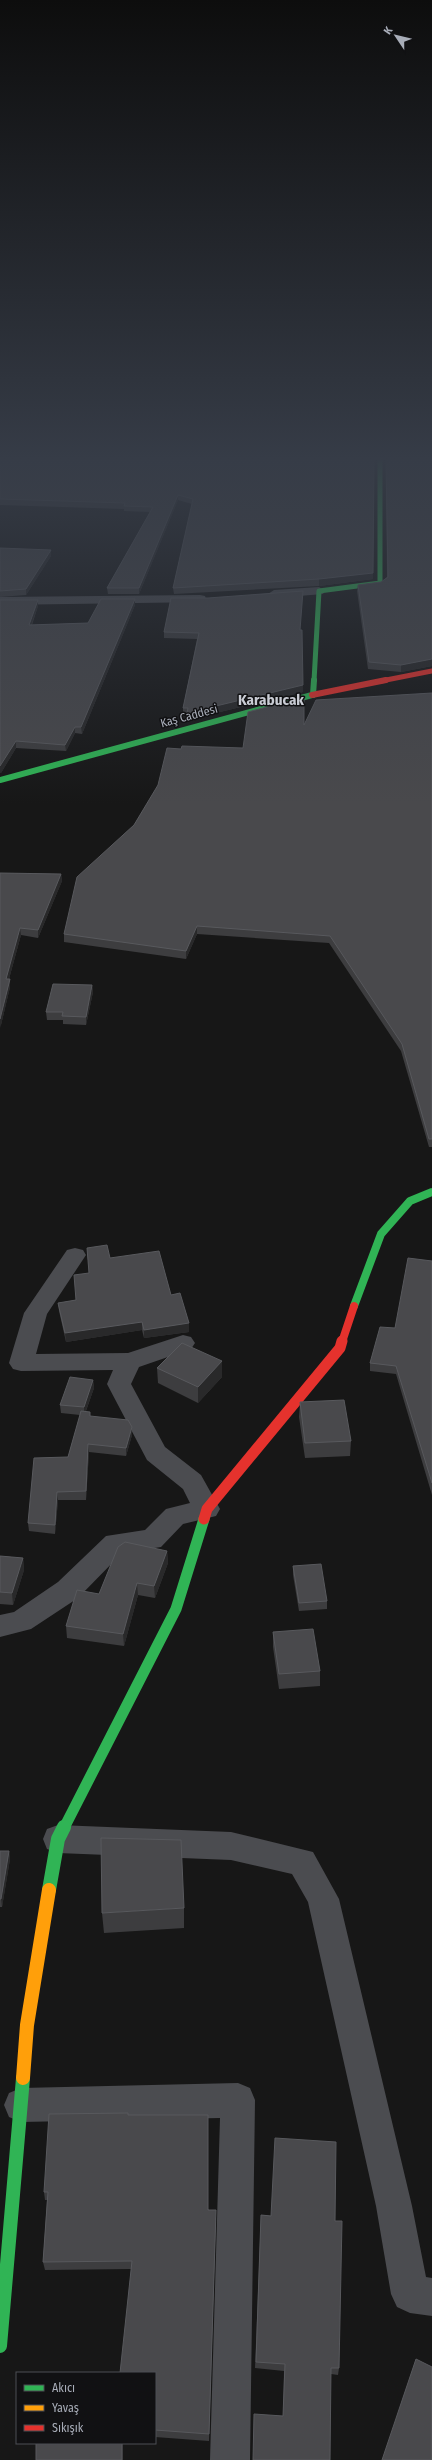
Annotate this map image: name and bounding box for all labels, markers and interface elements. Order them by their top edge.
north arrow [376,16,416,56]
text: K [381,24,396,37]
district label: Karabucak [238,691,304,709]
street label: Kaş Caddesi [159,702,219,730]
legend [16,2372,156,2444]
text: Akıcı [52,2381,75,2395]
text: Yavaş [52,2401,79,2415]
text: Sıkışık [52,2421,84,2435]

